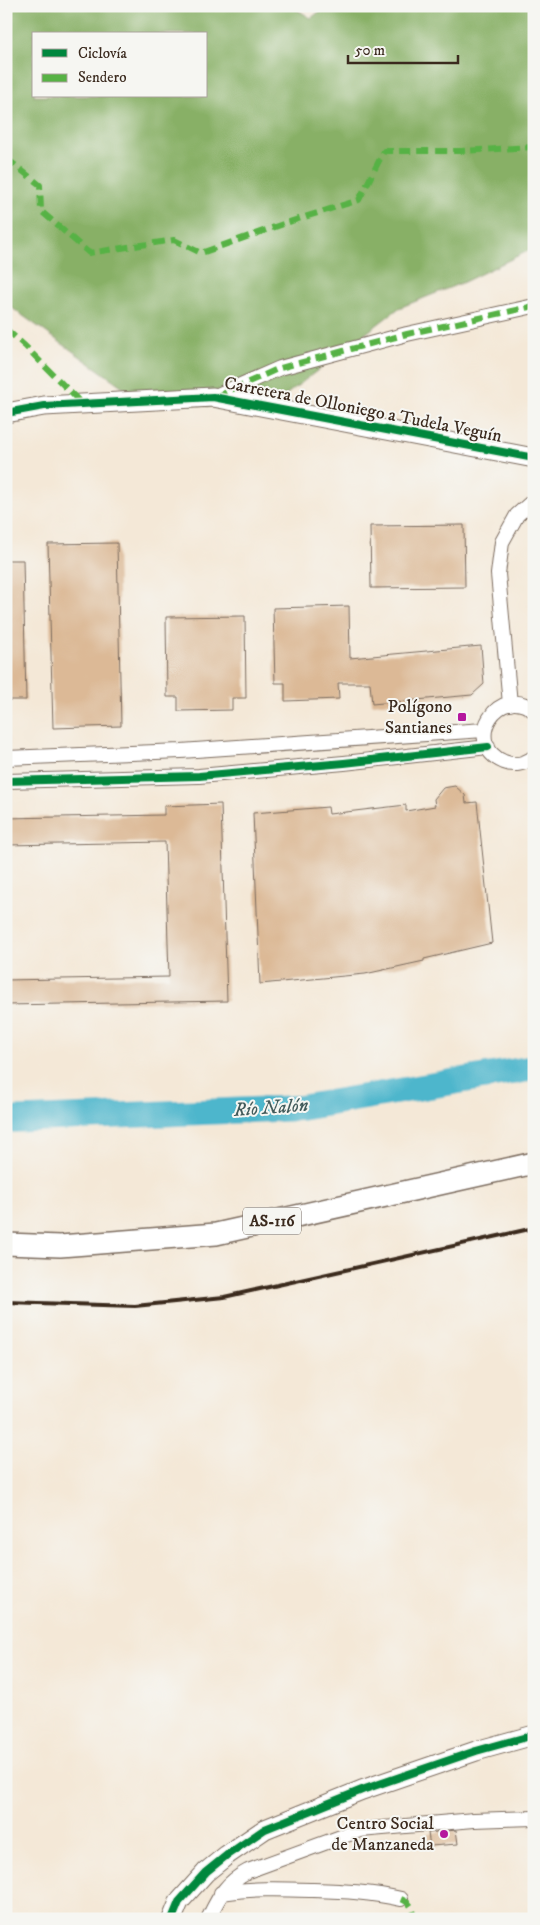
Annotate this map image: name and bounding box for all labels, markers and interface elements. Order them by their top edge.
legend [32,32,208,98]
scale bar [348,32,458,64]
text: 50 m [355,41,385,60]
text: Ciclovía [78,44,127,63]
text: Sendero [78,68,126,87]
street label: Carretera de Olloniego a Tudela Veguín [222,372,504,448]
place label: Polígono Santianes [385,696,452,739]
marker: Polígono Santianes [456,711,468,723]
water label: Río Nalón [232,1094,309,1122]
road number: AS-116 [243,1208,301,1234]
place label: Centro Social de Manzaneda [331,1813,435,1856]
marker: Centro Social de Manzaneda [438,1828,450,1840]

